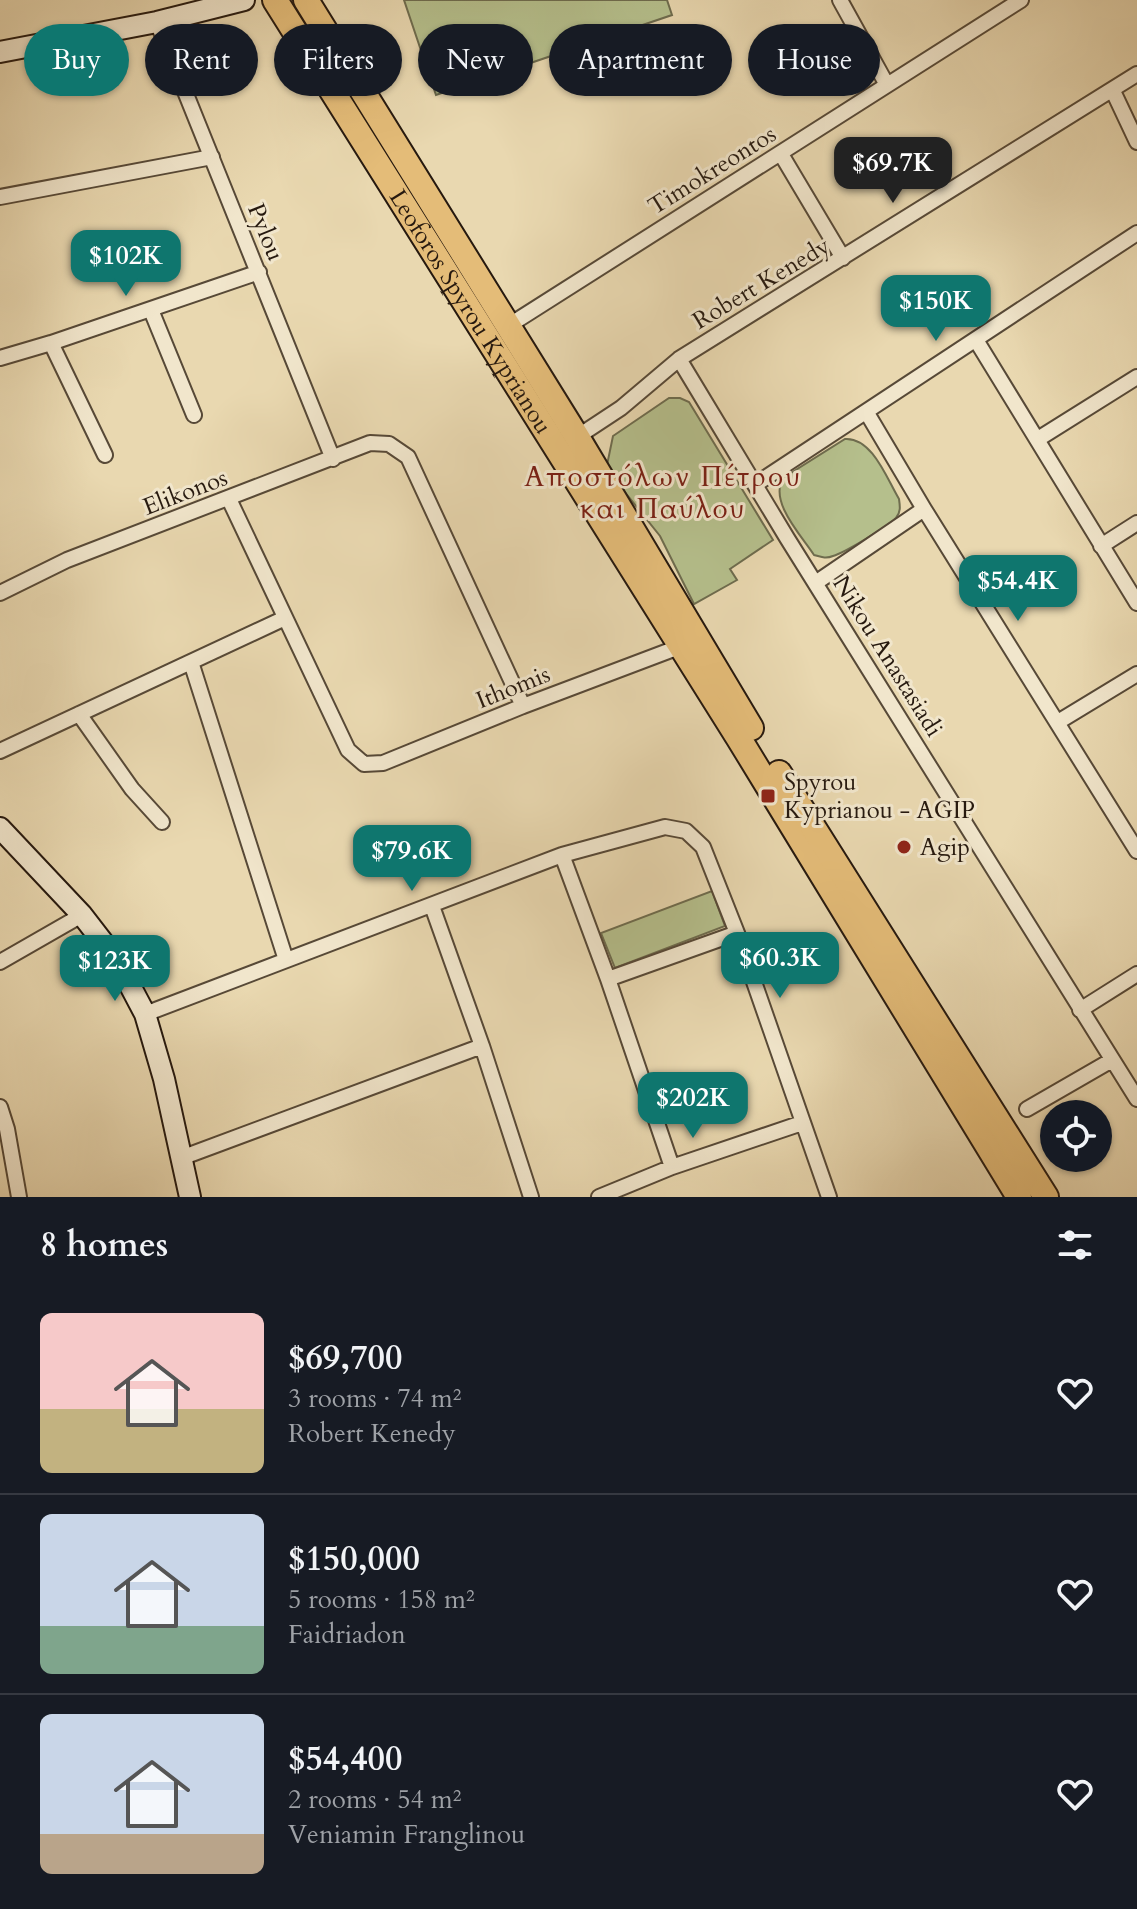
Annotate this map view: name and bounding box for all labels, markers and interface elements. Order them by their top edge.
chip: Buy [24,24,129,96]
chip: Rent [145,24,258,96]
chip: Filters [274,24,402,96]
chip: New [418,24,533,96]
chip: Apartment [549,24,732,96]
chip: House [748,24,880,96]
street label: Timokreontos [642,118,783,223]
pin: $69.7K [828,137,958,205]
text: $69.7K [852,145,934,180]
street label: Leoforos Spyrou Kyprianou [381,183,560,440]
street label: Pylou [239,199,292,266]
street label: Robert Kenedy [686,229,836,337]
pin: $102K [70,230,182,298]
text: $102K [89,238,163,273]
pin: $150K [880,275,992,343]
text: $150K [899,283,973,318]
district label: Αποστόλων Πέτρου και Παύλου [524,458,802,528]
street label: Elikonos [138,461,232,524]
pin: $54.4K [953,555,1083,623]
text: $54.4K [977,563,1059,598]
street label: Nikou Anastasiadi [825,569,951,743]
street label: Ithomis [471,658,555,717]
place label: Spyrou Kyprianou - AGIP [784,766,975,827]
marker: Spyrou Kyprianou - AGIP [759,787,777,805]
pin: $79.6K [347,825,477,893]
place label: Agip [920,831,970,864]
text: $79.6K [371,833,453,868]
marker: Agip [895,838,913,856]
pin: $60.3K [715,932,845,1000]
pin: $123K [59,935,171,1003]
text: $60.3K [739,940,821,975]
text: $123K [78,943,152,978]
pin: $202K [637,1072,749,1140]
text: $202K [656,1080,730,1115]
map controls [1040,1100,1112,1172]
button: locate [1040,1100,1112,1172]
text: 8 homes [40,1222,168,1268]
icon: filters [1053,1223,1097,1267]
text: $69,700 [288,1335,402,1381]
icon: home [104,1345,200,1441]
icon: heart [1053,1371,1097,1415]
text: 3 rooms · 74 m² [288,1381,461,1416]
text: Robert Kenedy [288,1416,456,1451]
text: $150,000 [288,1536,420,1582]
icon: home [104,1546,200,1642]
icon: heart [1053,1572,1097,1616]
text: 5 rooms · 158 m² [288,1582,475,1617]
text: Faidriadon [288,1617,406,1652]
text: $54,400 [288,1736,402,1782]
icon: home [104,1746,200,1842]
icon: heart [1053,1772,1097,1816]
text: 2 rooms · 54 m² [288,1782,461,1817]
text: Veniamin Franglinou [288,1817,525,1852]

